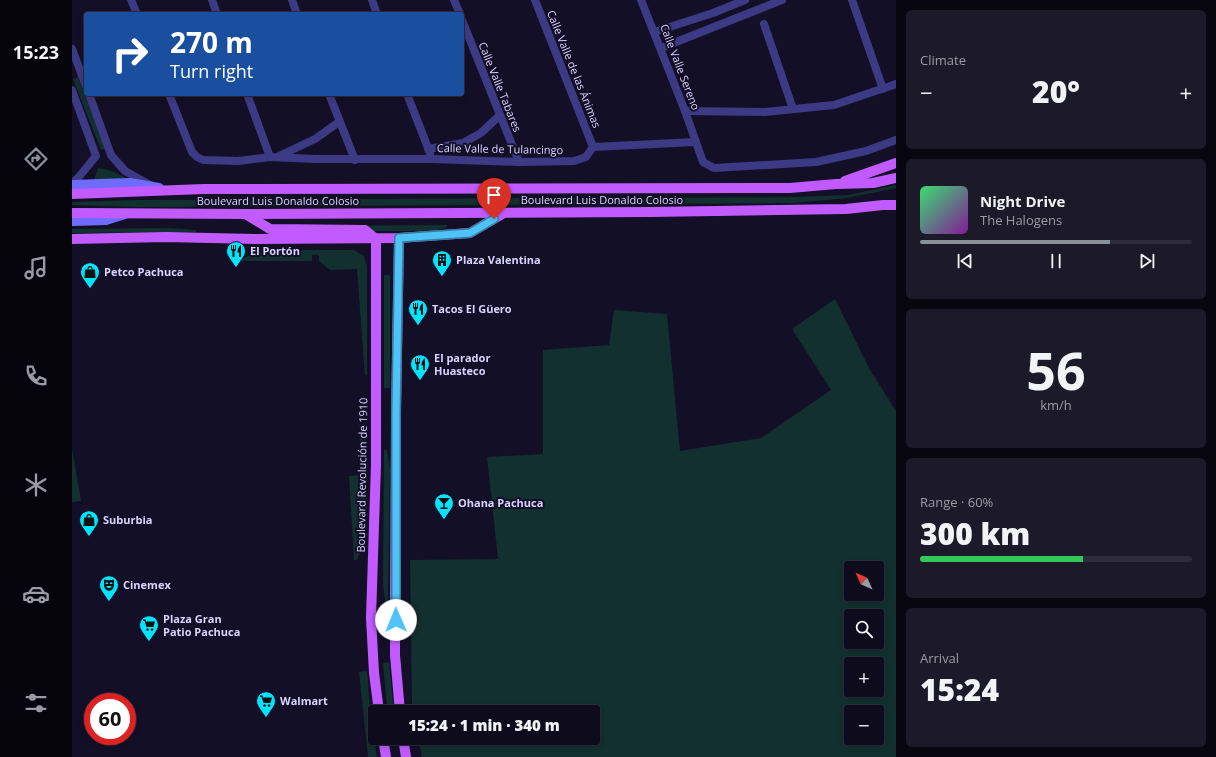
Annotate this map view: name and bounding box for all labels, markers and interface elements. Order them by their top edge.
street label: Calle Valle de las Ánimas [544,8,605,130]
street label: Calle Valle Sereno [657,22,704,112]
text: 270 m [170,23,253,61]
icon: right [104,28,156,80]
text: 15:23 [13,40,59,64]
street label: Calle Valle Tabares [476,40,525,134]
text: Climate [920,51,966,69]
text: Turn right [170,59,253,83]
text: 20° [1032,71,1080,112]
text: − [920,77,933,107]
text: + [1179,77,1192,107]
street label: Calle Valle de Tulancingo [437,140,564,157]
icon: directions [22,145,50,173]
pin [477,178,511,219]
icon: arrive [483,184,505,206]
text: Night Drive [980,191,1065,211]
street label: Boulevard Luis Donaldo Colosio [521,192,684,207]
street label: Boulevard Luis Donaldo Colosio [197,193,360,208]
text: The Halogens [980,211,1062,229]
restaurant icon: El Portón [225,240,247,268]
place label: El Portón [250,243,300,258]
building icon: Plaza Valentina [431,249,453,277]
icon: previous [954,250,976,272]
icon: pause [1045,250,1067,272]
icon: next [1136,250,1158,272]
place label: Plaza Valentina [456,252,541,267]
icon: music [22,254,50,282]
shop icon: Petco Pachuca [79,261,101,289]
place label: Petco Pachuca [104,264,183,279]
restaurant icon: Tacos El Güero [407,298,429,326]
place label: Tacos El Güero [432,301,512,316]
text: 56 [1026,334,1086,405]
place label: El parador Huasteco [434,350,490,378]
restaurant icon: El parador Huasteco [409,353,431,381]
icon: phone [22,362,50,390]
text: km/h [1040,396,1072,414]
street label: Boulevard Revolución de 1910 [353,397,370,553]
icon: climate [22,471,50,499]
bar icon: Ohana Pachuca [433,492,455,520]
text: Range · 60% [920,493,993,511]
place label: Ohana Pachuca [458,495,543,510]
shop icon: Suburbia [78,509,100,537]
place label: Suburbia [103,512,152,527]
text: 300 km [920,513,1030,554]
north arrow [844,561,884,601]
map controls [844,561,884,745]
theatre icon: Cinemex [98,574,120,602]
place label: Cinemex [123,577,171,592]
icon: car [22,580,50,608]
position arrow [375,599,417,641]
button: search [844,609,884,649]
place label: Plaza Gran Patio Pachuca [163,611,240,639]
supermarket icon: Plaza Gran Patio Pachuca [138,614,160,642]
text: Arrival [920,649,959,667]
button: + [844,657,884,697]
text: 15:24 [920,669,999,710]
icon: filters [22,689,50,717]
supermarket icon: Walmart [255,690,277,718]
speed limit sign: 60 [84,693,136,745]
place label: Walmart [280,693,328,708]
button: − [844,705,884,745]
text: 15:24 · 1 min · 340 m [408,715,560,735]

